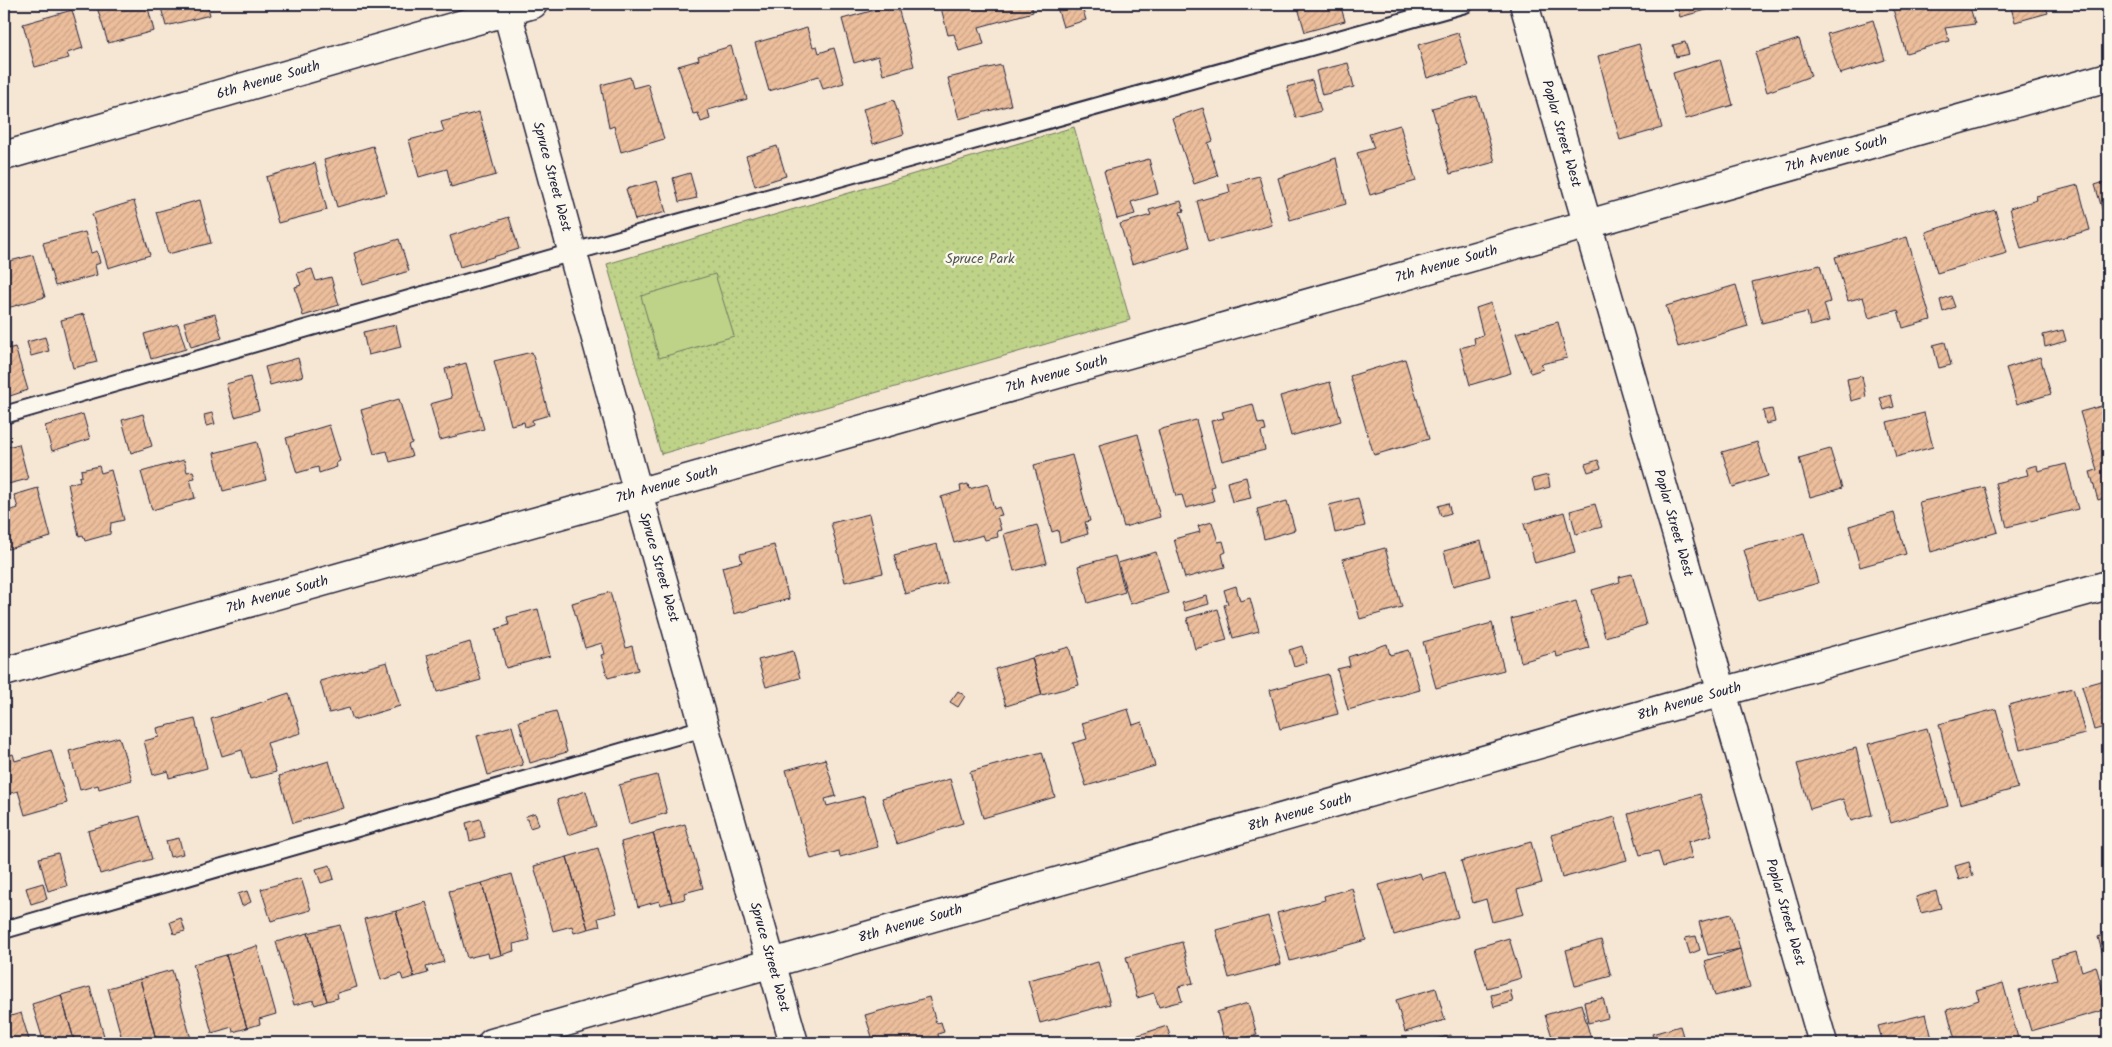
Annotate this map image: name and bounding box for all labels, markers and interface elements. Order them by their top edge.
street label: 6th Avenue South [214,55,323,105]
street label: Poplar Street West [1535,77,1587,191]
street label: Spruce Street West [526,119,578,235]
street label: 7th Avenue South [1782,129,1890,179]
street label: 7th Avenue South [1393,239,1500,289]
park label: Spruce Park [945,248,1015,270]
street label: 7th Avenue South [1003,349,1110,399]
street label: 7th Avenue South [613,460,721,509]
street label: Poplar Street West [1647,467,1699,580]
street label: Spruce Street West [633,510,685,625]
street label: 7th Avenue South [224,570,331,620]
street label: 8th Avenue South [1635,676,1744,727]
street label: 8th Avenue South [1245,787,1354,838]
street label: Poplar Street West [1759,856,1811,969]
street label: 8th Avenue South [856,898,965,949]
street label: Spruce Street West [744,899,796,1015]

